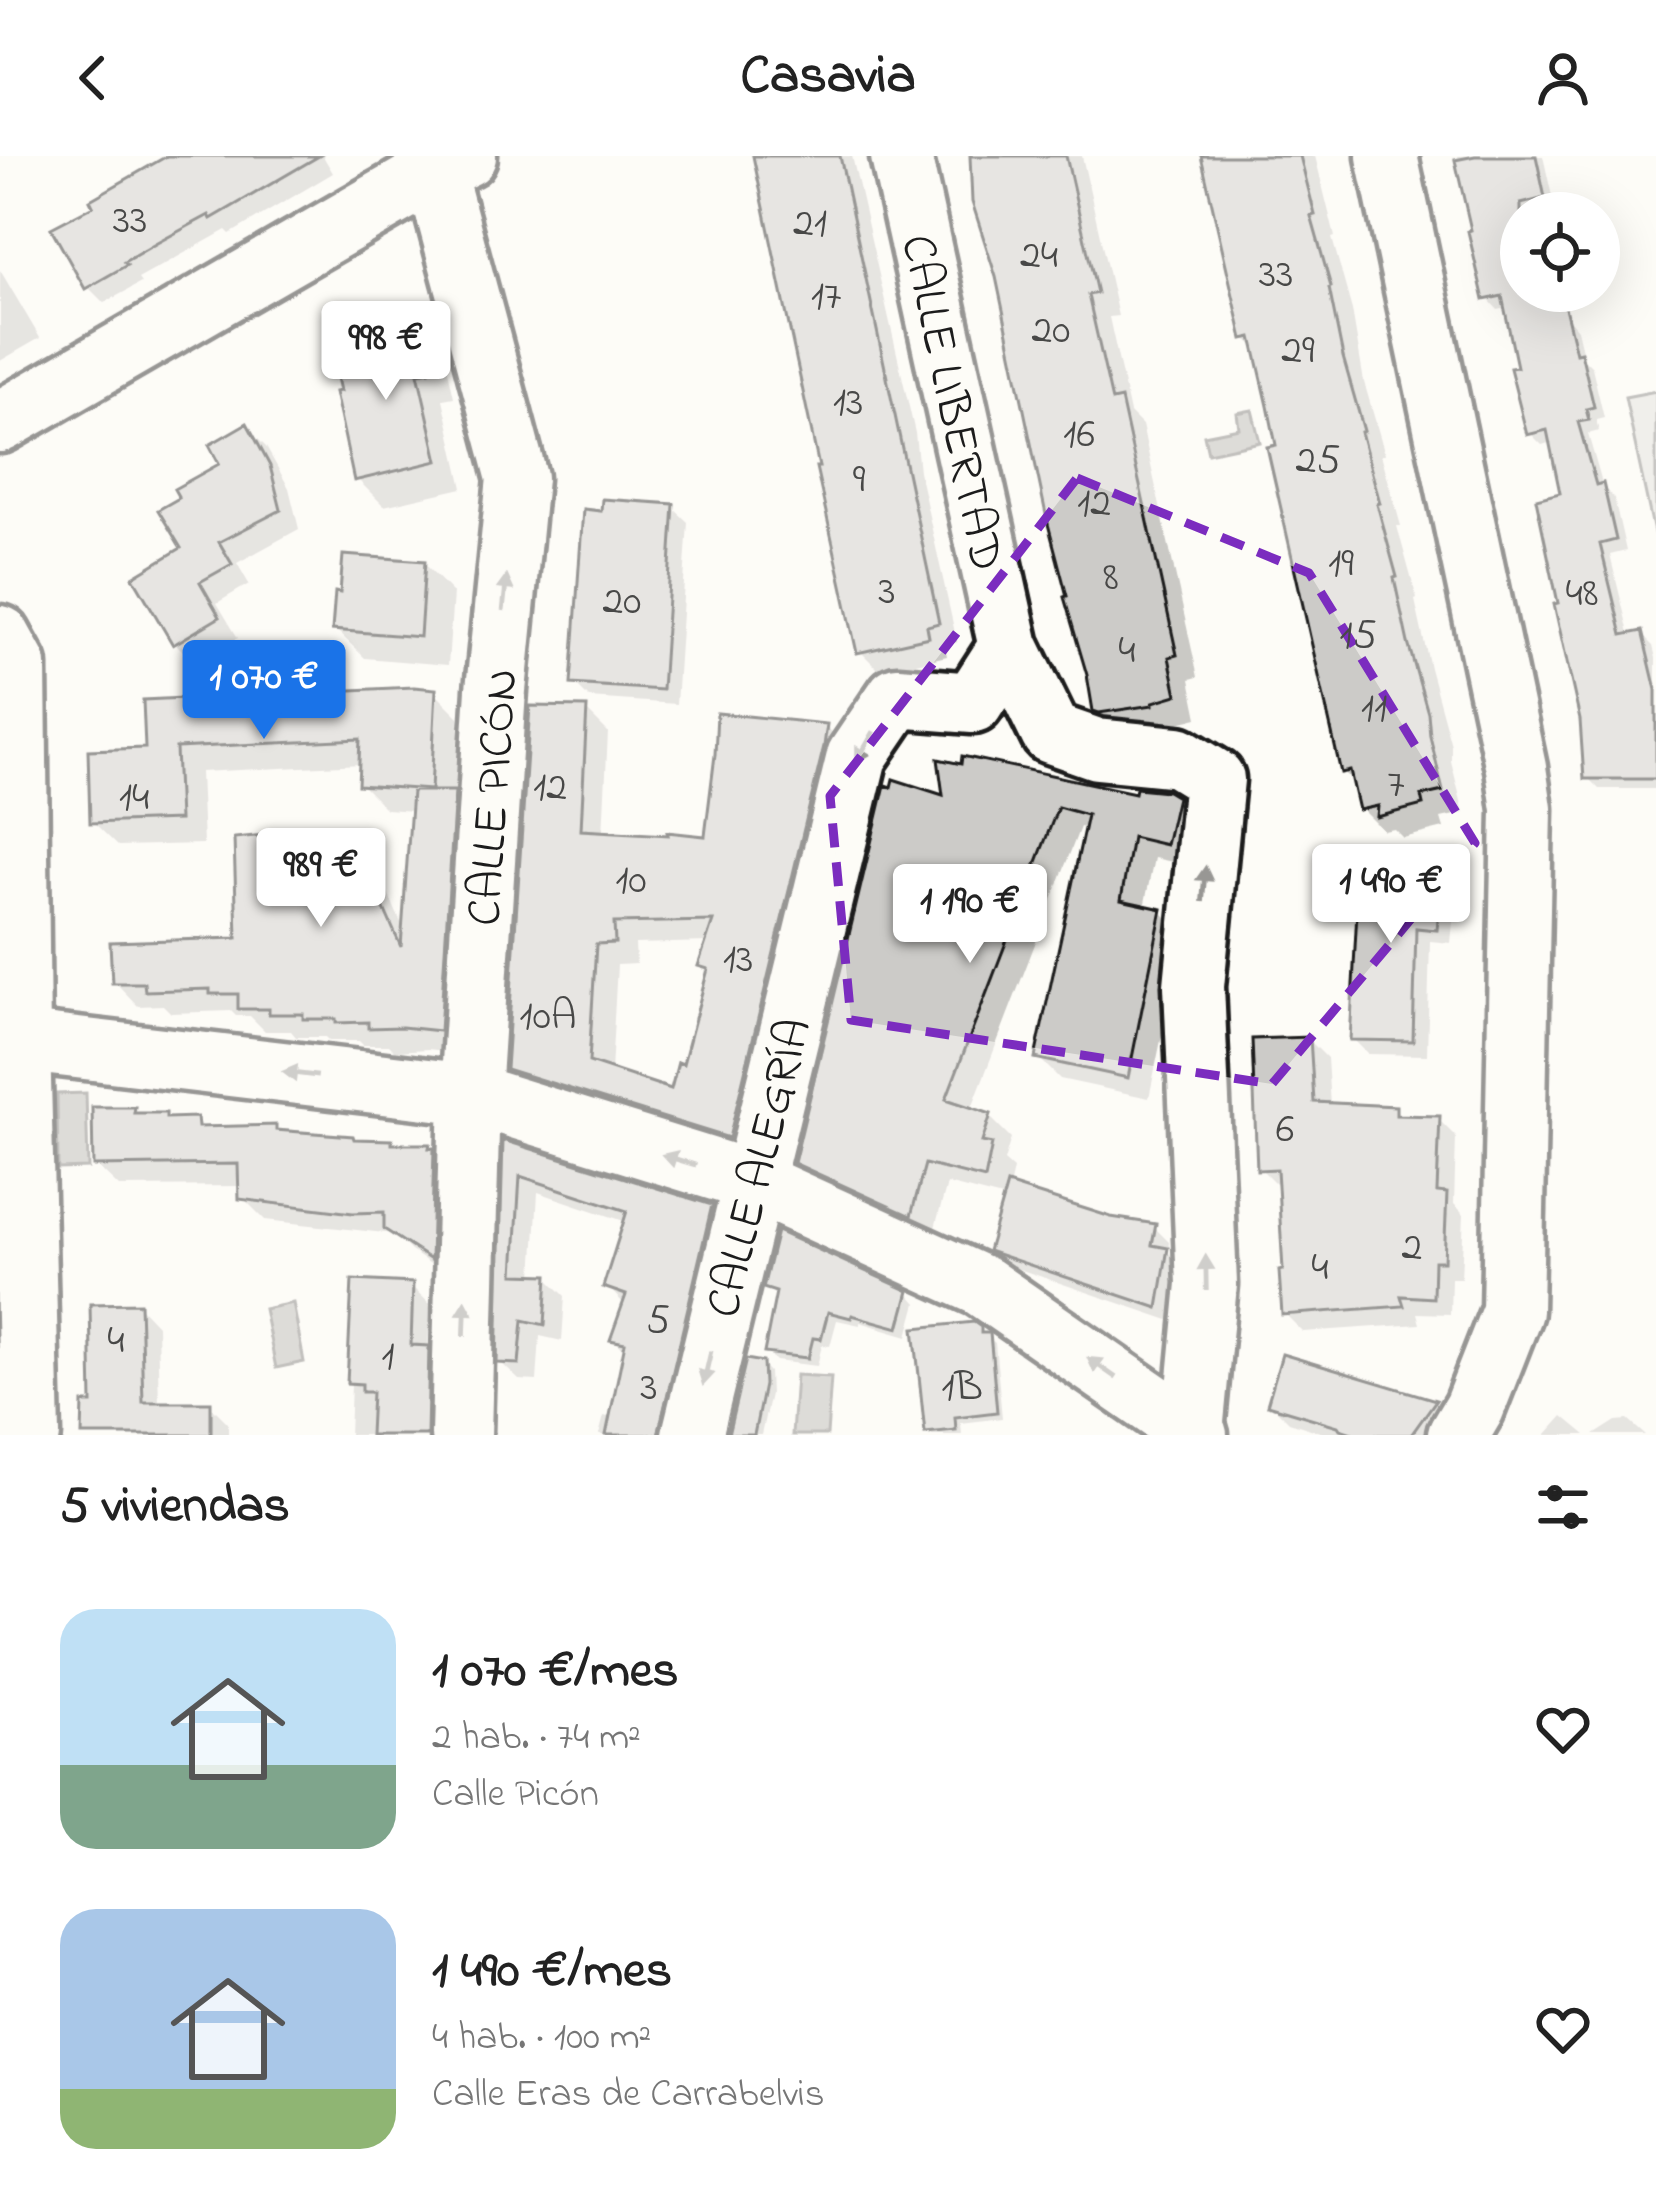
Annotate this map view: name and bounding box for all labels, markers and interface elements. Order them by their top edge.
text: Casavia [740,39,916,117]
icon: back [60,45,126,111]
icon: person [1530,45,1596,111]
house number: 33 [113,191,147,252]
map controls [1500,192,1620,312]
button: locate [1500,192,1620,312]
house number: 21 [793,194,827,255]
house number: 24 [1020,226,1058,287]
street label: CALLE LIBERTAD [880,229,1020,577]
house number: 33 [1259,245,1293,306]
house number: 17 [811,267,841,328]
pin: 998 € [302,301,470,403]
house number: 20 [1031,301,1071,362]
text: 998 € [348,311,424,368]
house number: 29 [1281,321,1315,382]
house number: 13 [833,373,863,434]
house number: 16 [1063,405,1095,466]
house number: 25 [1296,431,1340,492]
house number: 9 [853,450,866,511]
house number: 12 [1077,474,1111,535]
house number: 19 [1328,534,1354,595]
house number: 8 [1103,548,1119,609]
house number: 3 [878,562,896,623]
house number: 48 [1565,564,1599,625]
house number: 20 [602,572,642,633]
one-way arrow [496,574,515,611]
house number: 15 [1339,606,1377,667]
house number: 4 [1118,621,1136,682]
pin: 1 070 € [153,640,375,742]
text: 1 070 € [210,650,318,707]
street label: CALLE PICÓN [451,666,539,928]
house number: 11 [1361,679,1387,740]
one-way arrow [856,730,877,764]
house number: 7 [1387,755,1405,816]
house number: 12 [533,758,567,819]
house number: 14 [119,768,149,829]
pin: 989 € [237,828,405,930]
text: 989 € [283,838,359,895]
pin: 1 490 € [1280,844,1502,946]
house number: 10 [615,851,647,912]
text: 1 490 € [1339,854,1443,911]
pin: 1 190 € [859,864,1081,966]
one-way arrow [1195,865,1214,902]
text: 1 190 € [920,874,1020,931]
house number: 13 [723,930,753,991]
house number: 10A [519,987,577,1048]
street label: CALLE ALEGRÍA [690,1011,832,1325]
one-way arrow [281,1064,318,1083]
house number: 6 [1276,1100,1294,1161]
one-way arrow [660,1149,697,1168]
house number: 2 [1402,1218,1422,1279]
house number: 4 [1311,1238,1329,1299]
one-way arrow [1196,1253,1216,1291]
house number: 5 [646,1291,670,1352]
one-way arrow [455,1298,474,1336]
house number: 4 [107,1311,125,1372]
house number: 1 [381,1327,395,1388]
one-way arrow [697,1350,716,1387]
one-way arrow [1085,1357,1118,1380]
house number: 3 [640,1358,658,1419]
house number: 1B [941,1358,983,1419]
text: 5 viviendas [60,1470,290,1545]
icon: filters [1530,1474,1596,1540]
text: 1 070 €/mes [432,1635,679,1710]
icon: home [156,1657,300,1801]
icon: heart [1530,1696,1596,1762]
text: 2 hab. · 74 m² [432,1710,641,1767]
text: Calle Picón [432,1767,599,1824]
text: 1 490 €/mes [432,1935,672,2010]
icon: home [156,1957,300,2101]
icon: heart [1530,1996,1596,2062]
text: 4 hab. · 100 m² [432,2010,651,2067]
text: Calle Eras de Carrabelvis [432,2067,825,2124]

